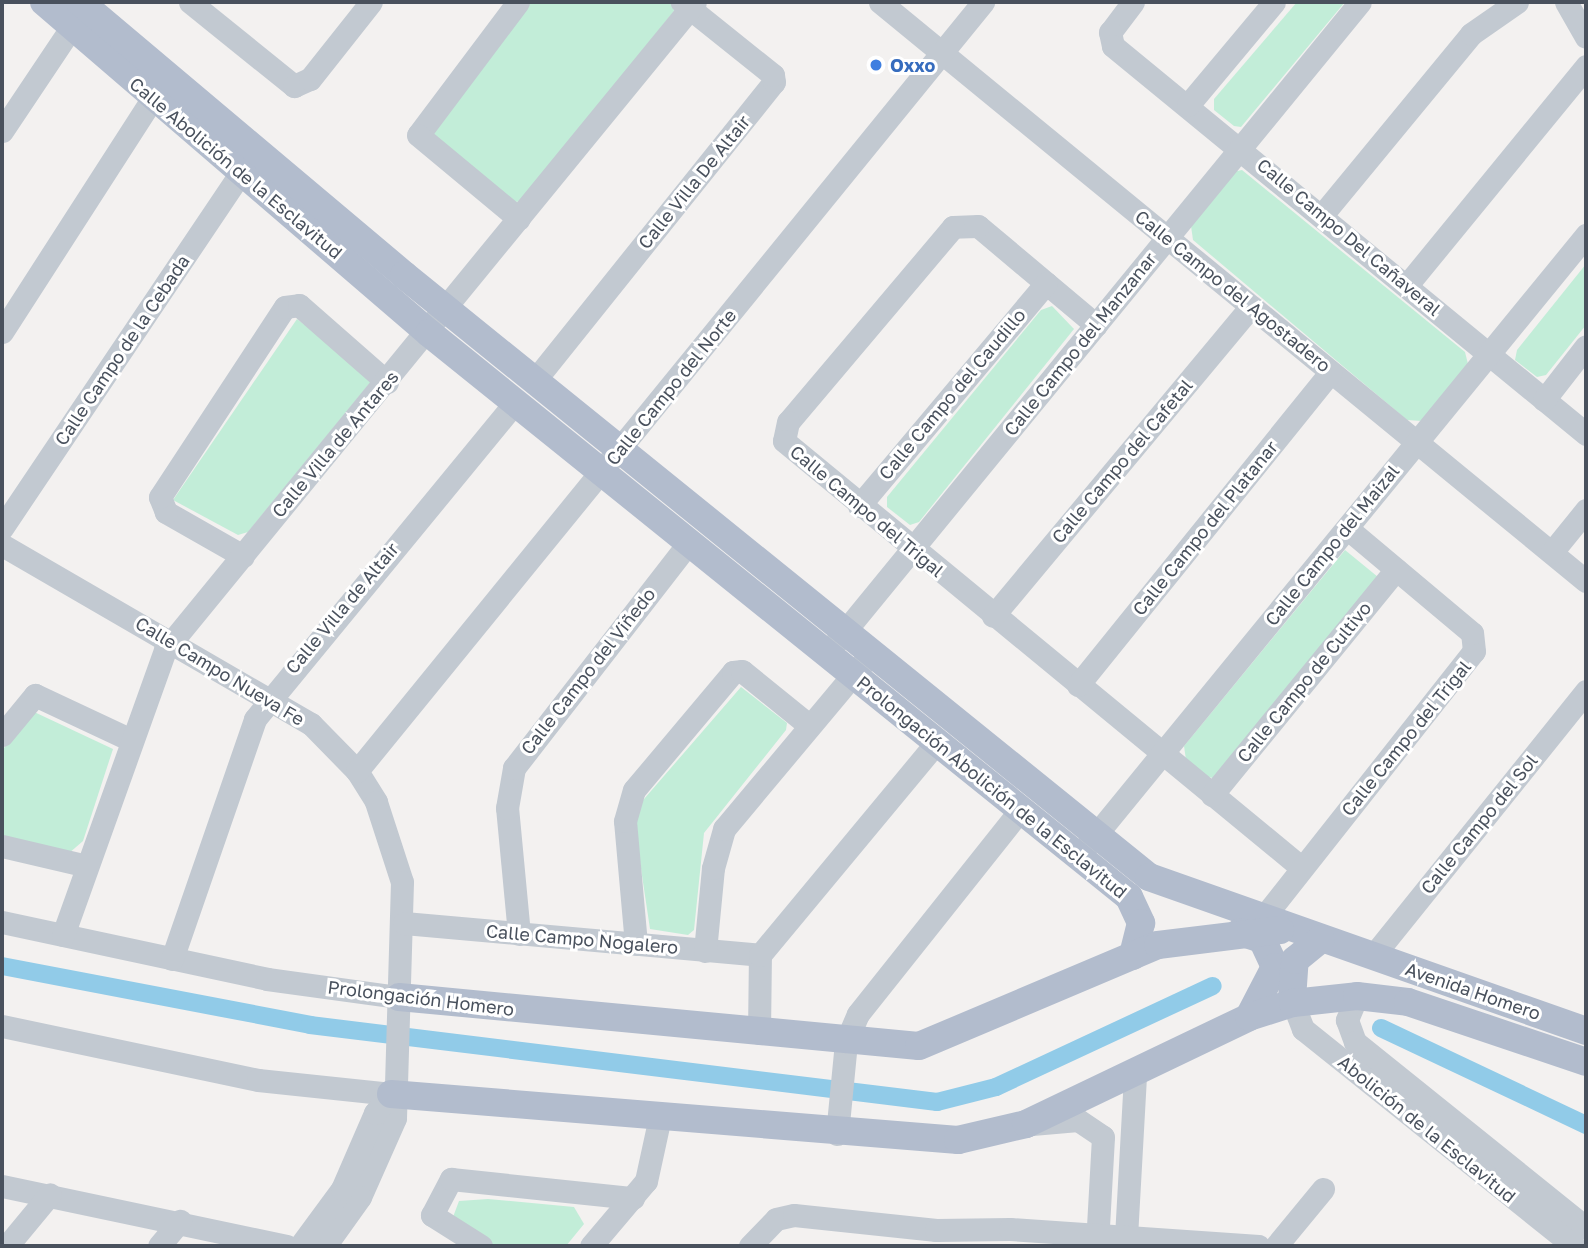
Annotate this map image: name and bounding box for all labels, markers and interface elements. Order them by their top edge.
place label: Oxxo [890,54,935,76]
marker: Oxxo [868,57,884,73]
street label: Calle Abolición de la Esclavitud [125,73,347,263]
street label: Calle Villa De Altair [633,111,755,253]
street label: Calle Campo Del Cañaveral [1253,154,1445,320]
street label: Calle Campo del Agostadero [1131,206,1335,376]
street label: Calle Campo del Manzanar [999,248,1161,440]
street label: Calle Campo de la Cebada [50,251,194,449]
street label: Calle Campo del Caudillo [874,304,1030,484]
street label: Calle Campo del Norte [601,305,741,469]
street label: Calle Villa de Antares [267,366,403,522]
street label: Calle Campo del Cafetal [1047,375,1197,547]
street label: Calle Campo del Platanar [1128,436,1282,620]
street label: Calle Campo del Trigal [786,441,948,581]
street label: Calle Campo del Maizal [1260,460,1404,630]
street label: Calle Villa de Altair [281,538,403,678]
street label: Calle Campo del Viñedo [516,583,660,759]
street label: Calle Campo de Cultivo [1233,597,1375,767]
street label: Calle Campo Nueva Fe [132,612,308,730]
street label: Calle Campo del Trigal [1337,656,1475,820]
street label: Prolongación Abolición de la Esclavitud [853,671,1131,903]
street label: Calle Campo del Sol [1416,750,1542,898]
street label: Calle Campo Nogalero [485,920,679,958]
street label: Avenida Homero [1403,958,1543,1024]
street label: Prolongación Homero [327,976,515,1020]
street label: Abolición de la Esclavitud [1334,1051,1520,1207]

